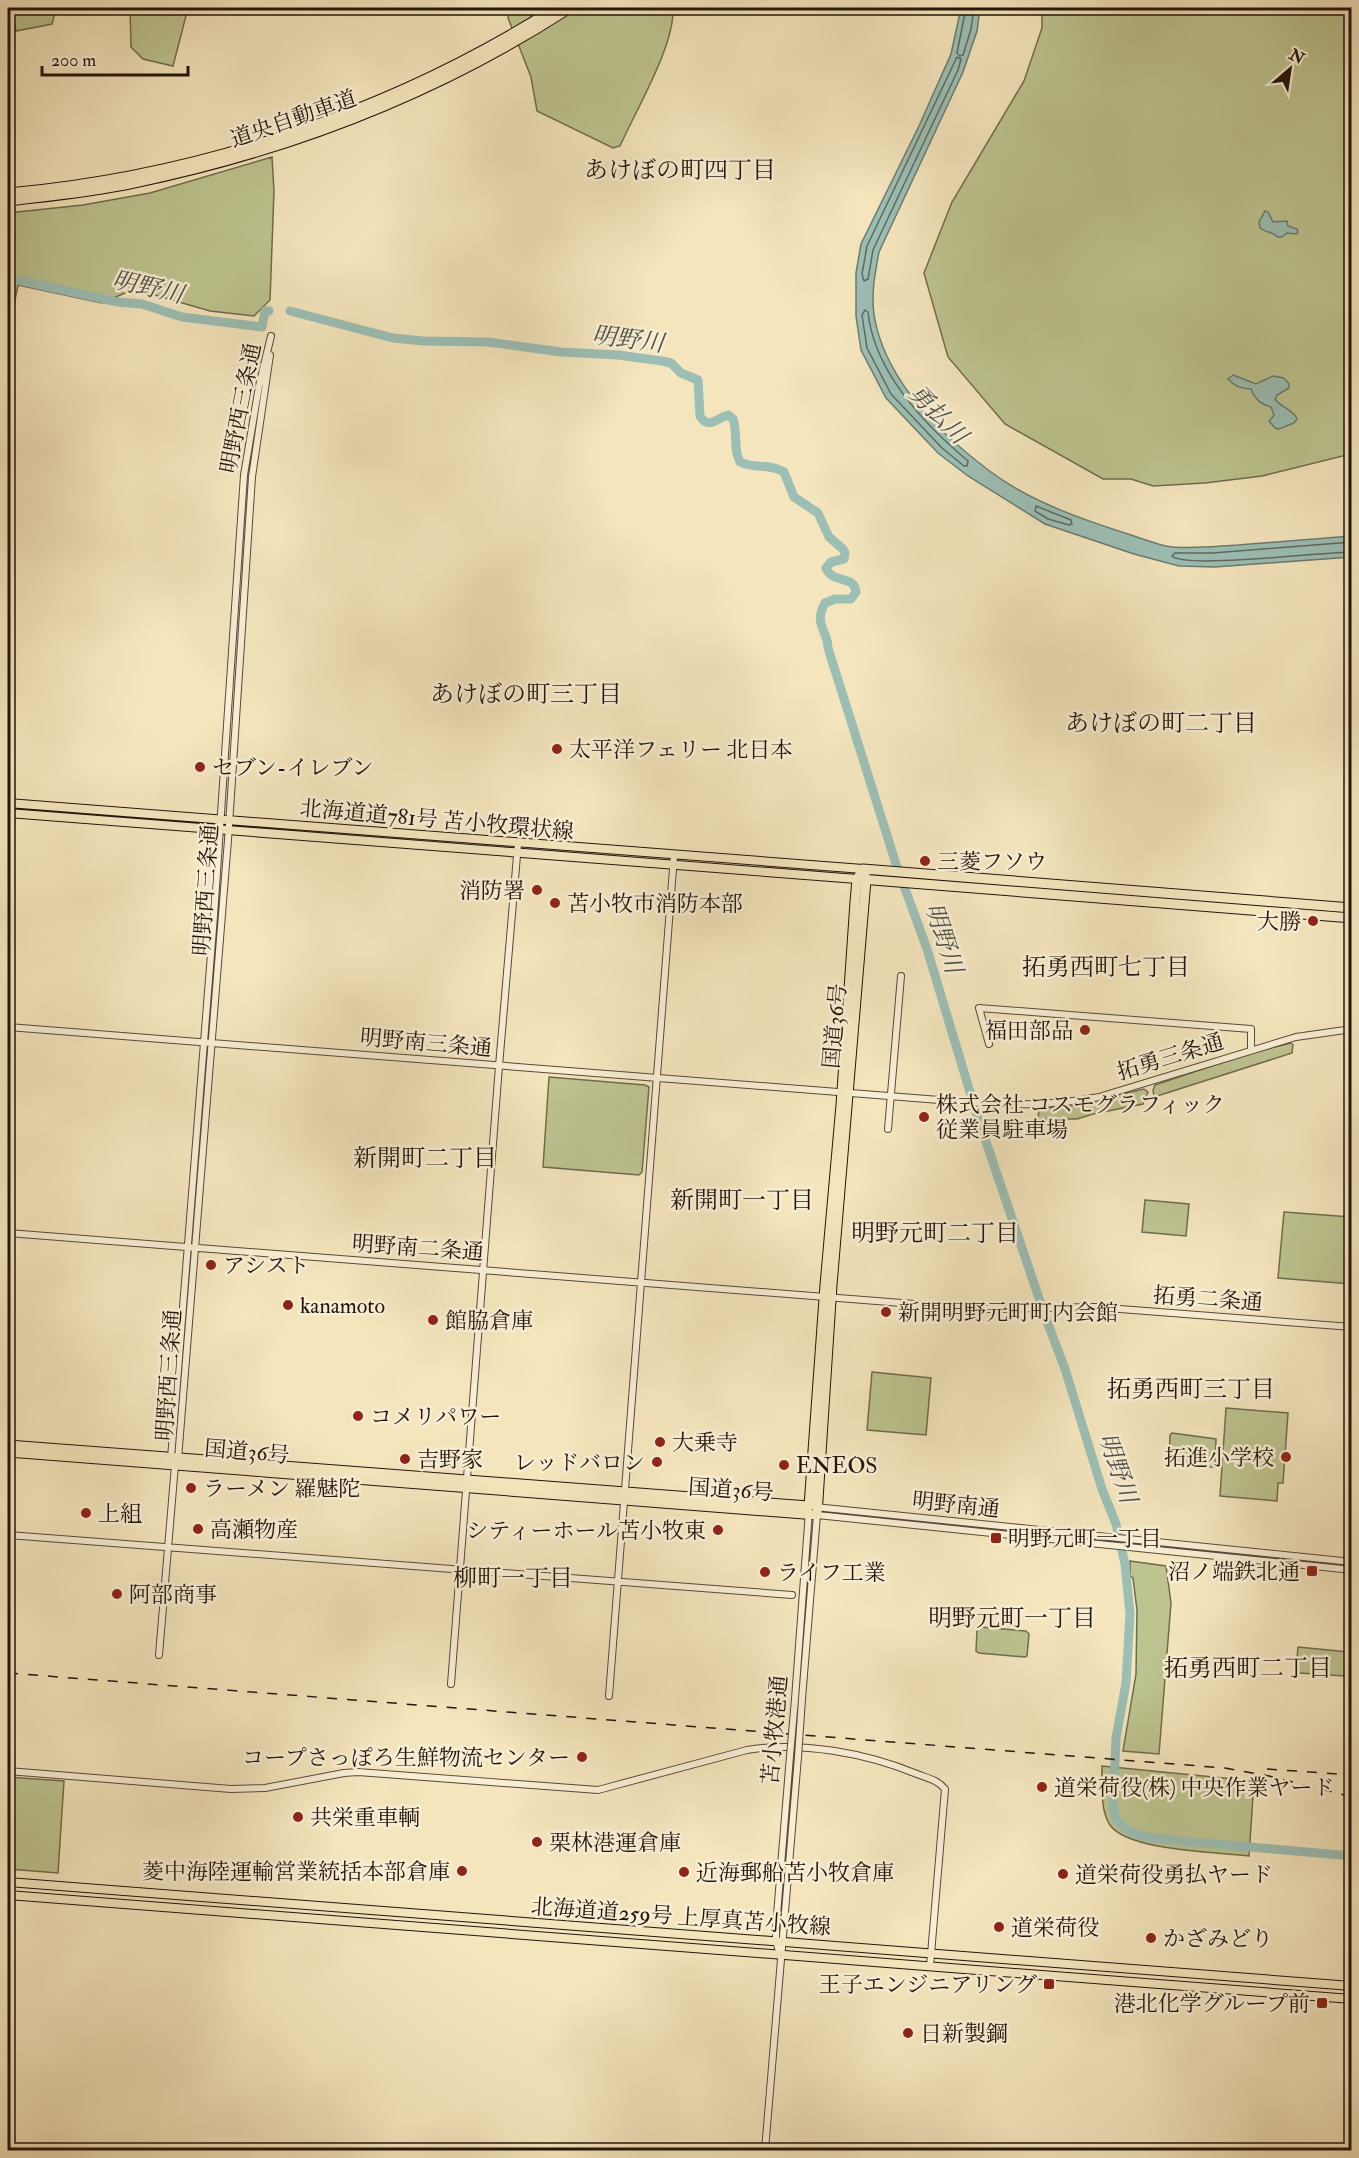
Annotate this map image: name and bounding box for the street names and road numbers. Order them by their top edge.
street label: 道央自動車道 [226,84,360,154]
street label: 明野西三条通 [215,341,267,476]
street label: 北海道道781号 苫小牧環状線 [299,794,575,846]
street label: 明野西三条通 [187,823,225,957]
street label: 国道36号 [817,982,853,1070]
street label: 明野南三条通 [359,1023,493,1063]
street label: 拓勇三条通 [1114,1027,1227,1086]
street label: 明野南二条通 [351,1229,485,1267]
street label: 拓勇二条通 [1152,1281,1264,1317]
street label: 明野西三条通 [150,1308,188,1442]
street label: 国道36号 [203,1434,291,1470]
street label: 国道36号 [687,1473,775,1507]
street label: 明野南通 [911,1486,1001,1524]
street label: 苫小牧港通 [756,1674,794,1786]
street label: 北海道道259号 上厚真苫小牧線 [530,1893,832,1941]

